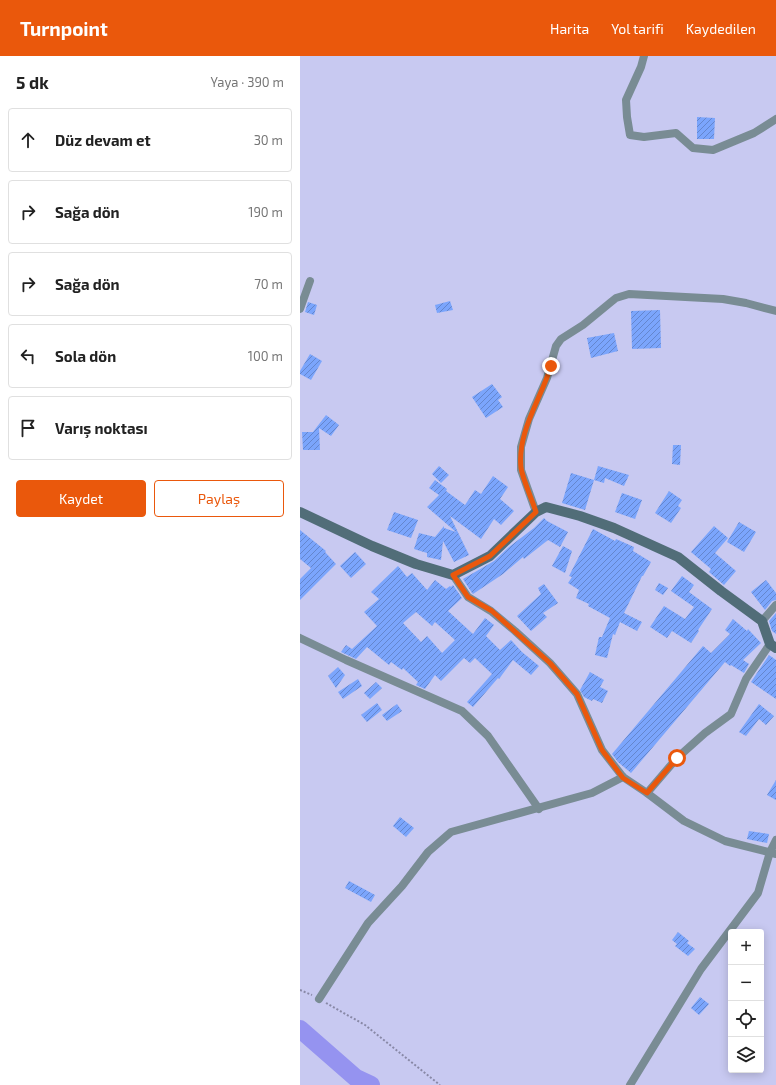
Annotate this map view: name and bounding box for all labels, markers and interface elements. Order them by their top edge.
text: Turnpoint [20,17,108,40]
text: Harita [550,20,589,37]
text: Yol tarifi [611,20,664,37]
text: Kaydedilen [686,20,756,37]
text: 5 dk [16,72,49,92]
text: Yaya · 390 m [211,74,284,90]
icon: ahead [17,129,39,151]
text: Düz devam et [55,131,151,149]
text: 30 m [254,132,283,148]
icon: right [17,201,39,223]
text: Sağa dön [55,203,120,221]
text: 190 m [248,204,283,220]
icon: right [17,273,39,295]
text: Sağa dön [55,275,120,293]
text: 70 m [254,276,283,292]
icon: left [17,345,39,367]
text: Sola dön [55,347,116,365]
text: 100 m [248,348,283,364]
route end [542,357,560,375]
icon: arrive [17,417,39,439]
text: Varış noktası [55,419,148,437]
button: Kaydet [16,480,146,517]
button: Paylaş [154,480,284,517]
route start [668,749,686,767]
map controls [728,929,764,1073]
button: + [728,929,764,965]
button: − [728,965,764,1001]
button: locate [728,1001,764,1037]
button: layers [728,1037,764,1073]

